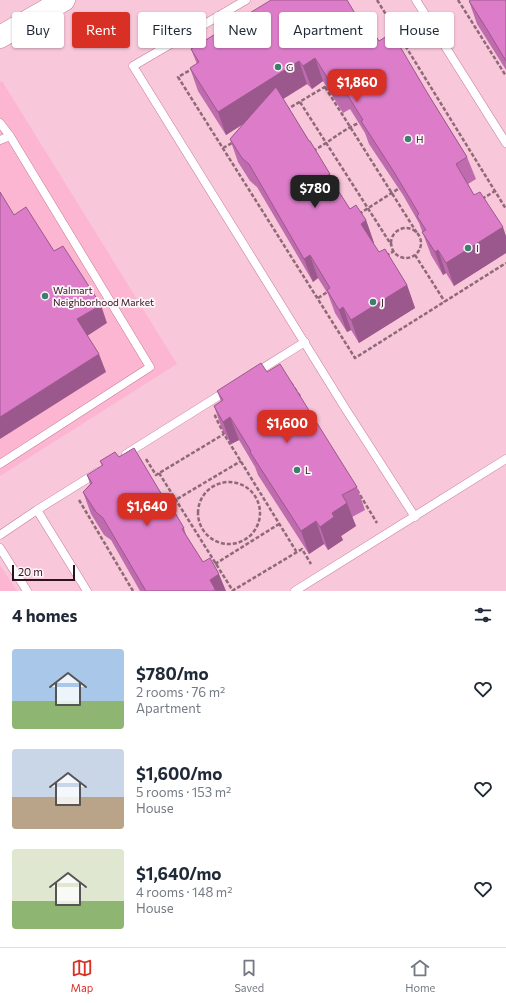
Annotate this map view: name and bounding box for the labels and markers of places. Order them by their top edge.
place label: G [286,61,293,73]
marker: G [273,62,283,72]
pin: $1,860 [324,69,390,103]
place label: H [416,133,424,145]
marker: H [403,134,413,144]
pin: $780 [291,175,339,209]
place label: I [476,242,479,254]
marker: I [463,243,473,253]
place label: Walmart Neighborhood Market [53,284,154,308]
marker: Walmart Neighborhood Market [40,291,50,301]
place label: J [381,296,384,308]
marker: J [368,297,378,307]
pin: $1,600 [254,410,320,444]
place label: L [305,464,311,476]
marker: L [292,465,302,475]
pin: $1,640 [114,493,180,527]

